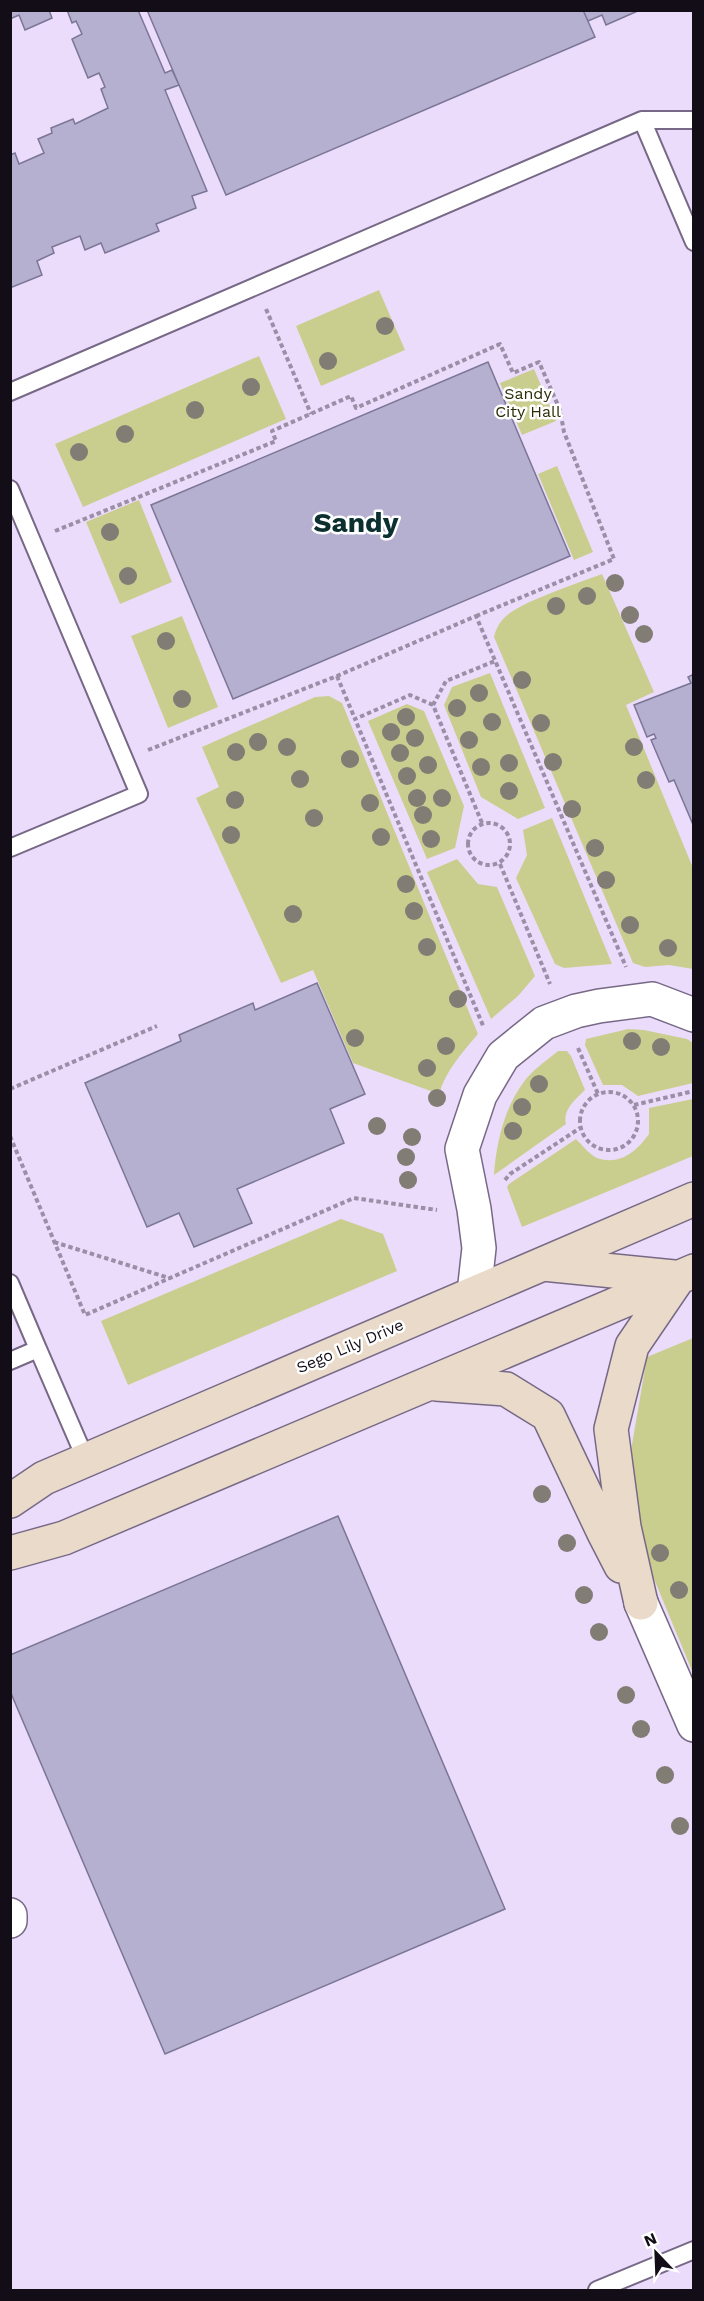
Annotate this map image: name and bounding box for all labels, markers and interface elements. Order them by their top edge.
park label: Sandy City Hall [495,384,561,421]
district label: Sandy [314,506,399,539]
street label: Sego Lily Drive [294,1315,406,1377]
north arrow [626,2223,686,2283]
text: N [641,2229,660,2251]

